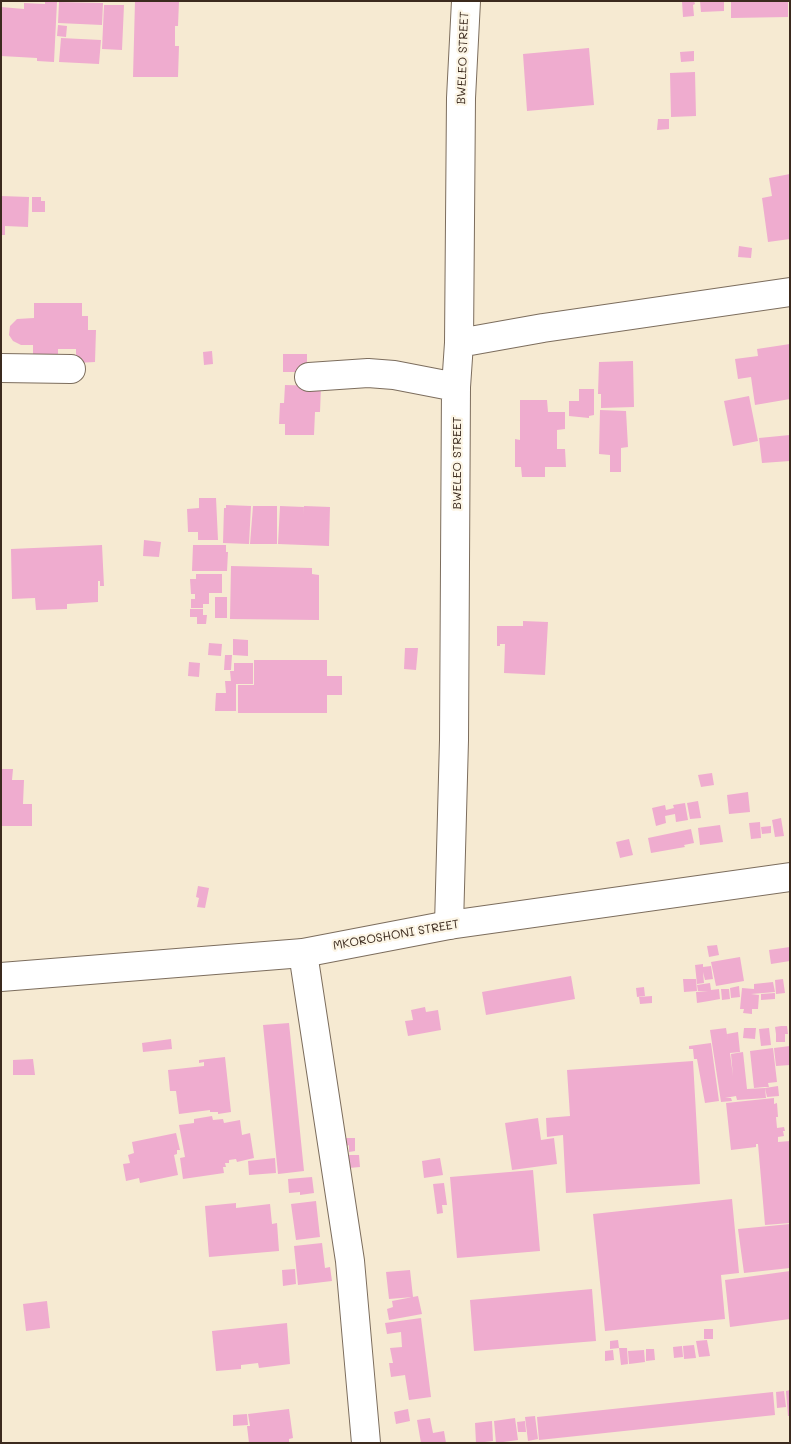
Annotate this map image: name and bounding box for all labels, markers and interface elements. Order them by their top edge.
street label: BWELEO STREET [454,11,472,105]
street label: BWELEO STREET [450,417,464,509]
street label: MKOROSHONI STREET [332,917,460,953]

